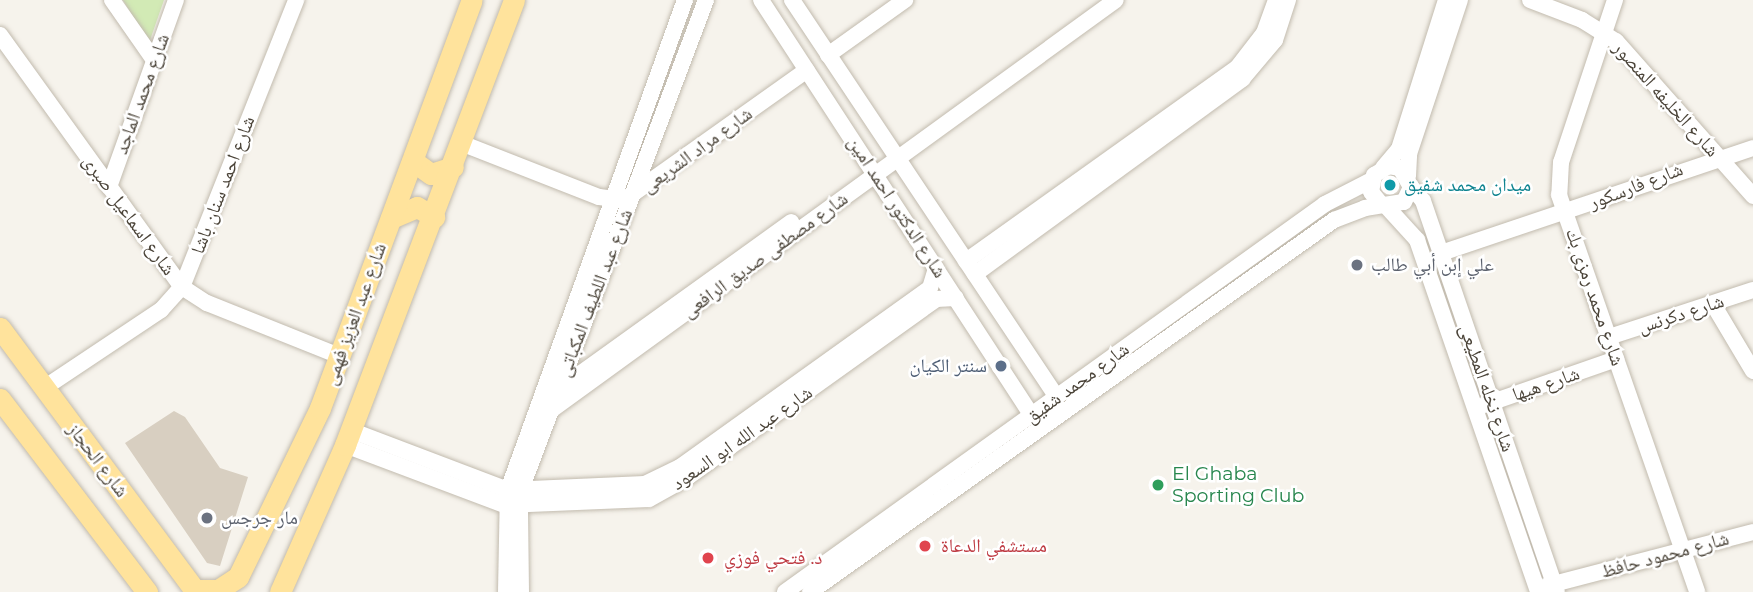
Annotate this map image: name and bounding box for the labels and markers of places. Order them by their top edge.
place label: ميدان محمد شفيق [1404,174,1531,196]
marker: ميدان محمد شفيق [1382,177,1398,193]
place label: علي إبن أبي طالب [1371,254,1494,276]
marker: علي إبن أبي طالب [1349,257,1365,273]
place label: سنتر الكيان [909,355,987,377]
marker: سنتر الكيان [993,358,1009,374]
place label: El Ghaba Sporting Club [1172,463,1304,507]
marker: El Ghaba Sporting Club [1150,477,1166,493]
place label: مار جرجس [221,507,298,529]
marker: مار جرجس [199,510,215,526]
place label: مستشفي الدعاة [941,535,1047,557]
marker: مستشفي الدعاة [915,536,935,556]
place label: د. فتحي فوزي [724,547,822,569]
marker: د. فتحي فوزي [698,548,718,568]

